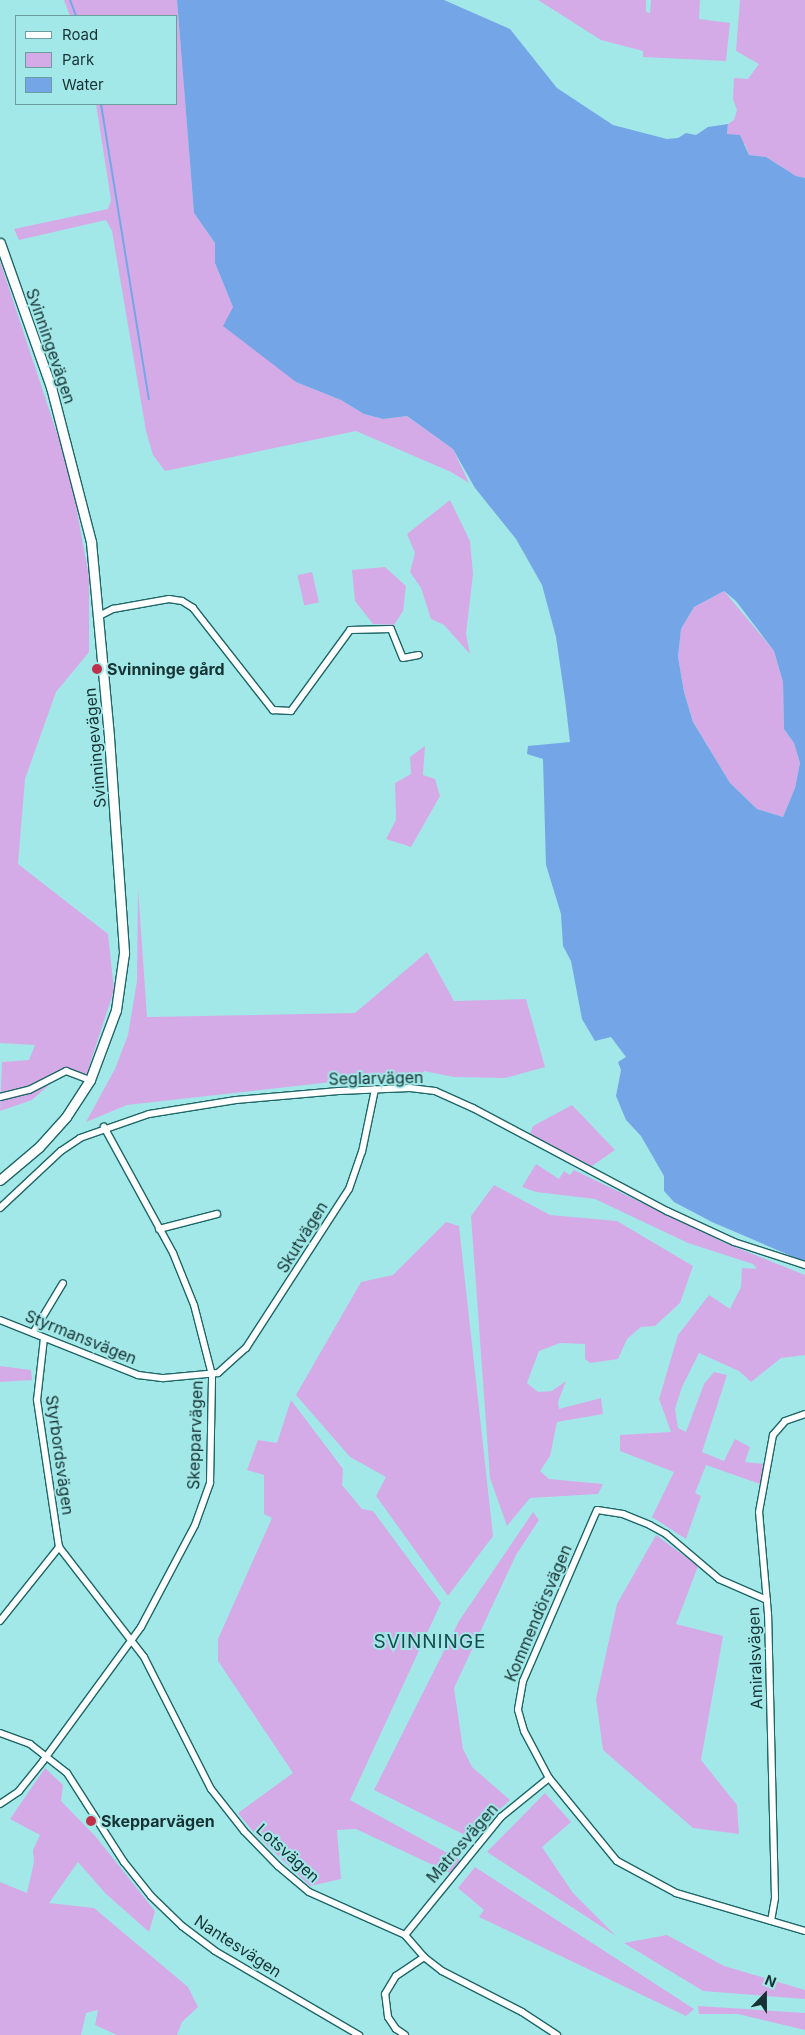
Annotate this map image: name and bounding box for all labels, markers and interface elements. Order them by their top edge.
legend [15,15,178,105]
text: Road [62,25,98,44]
text: Park [62,50,94,69]
text: Water [62,75,104,94]
street label: Svinningevägen [22,286,80,406]
place label: Svinninge gård [107,659,225,679]
marker: Svinninge gård [91,663,103,675]
street label: Svinningevägen [80,687,110,809]
street label: Seglarvägen [328,1068,424,1088]
street label: Skutvägen [273,1198,331,1276]
street label: Styrmansvägen [22,1306,140,1368]
street label: Skepparvägen [183,1380,207,1490]
street label: Styrbordsvägen [42,1394,78,1516]
street label: Kommendörsvägen [500,1542,576,1684]
street label: Amiralsvägen [744,1606,766,1710]
district label: SVINNINGE [372,1631,488,1653]
street label: Matrosvägen [422,1799,502,1887]
place label: Skepparvägen [101,1811,215,1831]
marker: Skepparvägen [85,1815,97,1827]
street label: Lotsvägen [252,1820,324,1886]
street label: Nantesvägen [191,1911,285,1981]
north arrow [740,1970,790,2020]
text: N [763,1971,779,1991]

